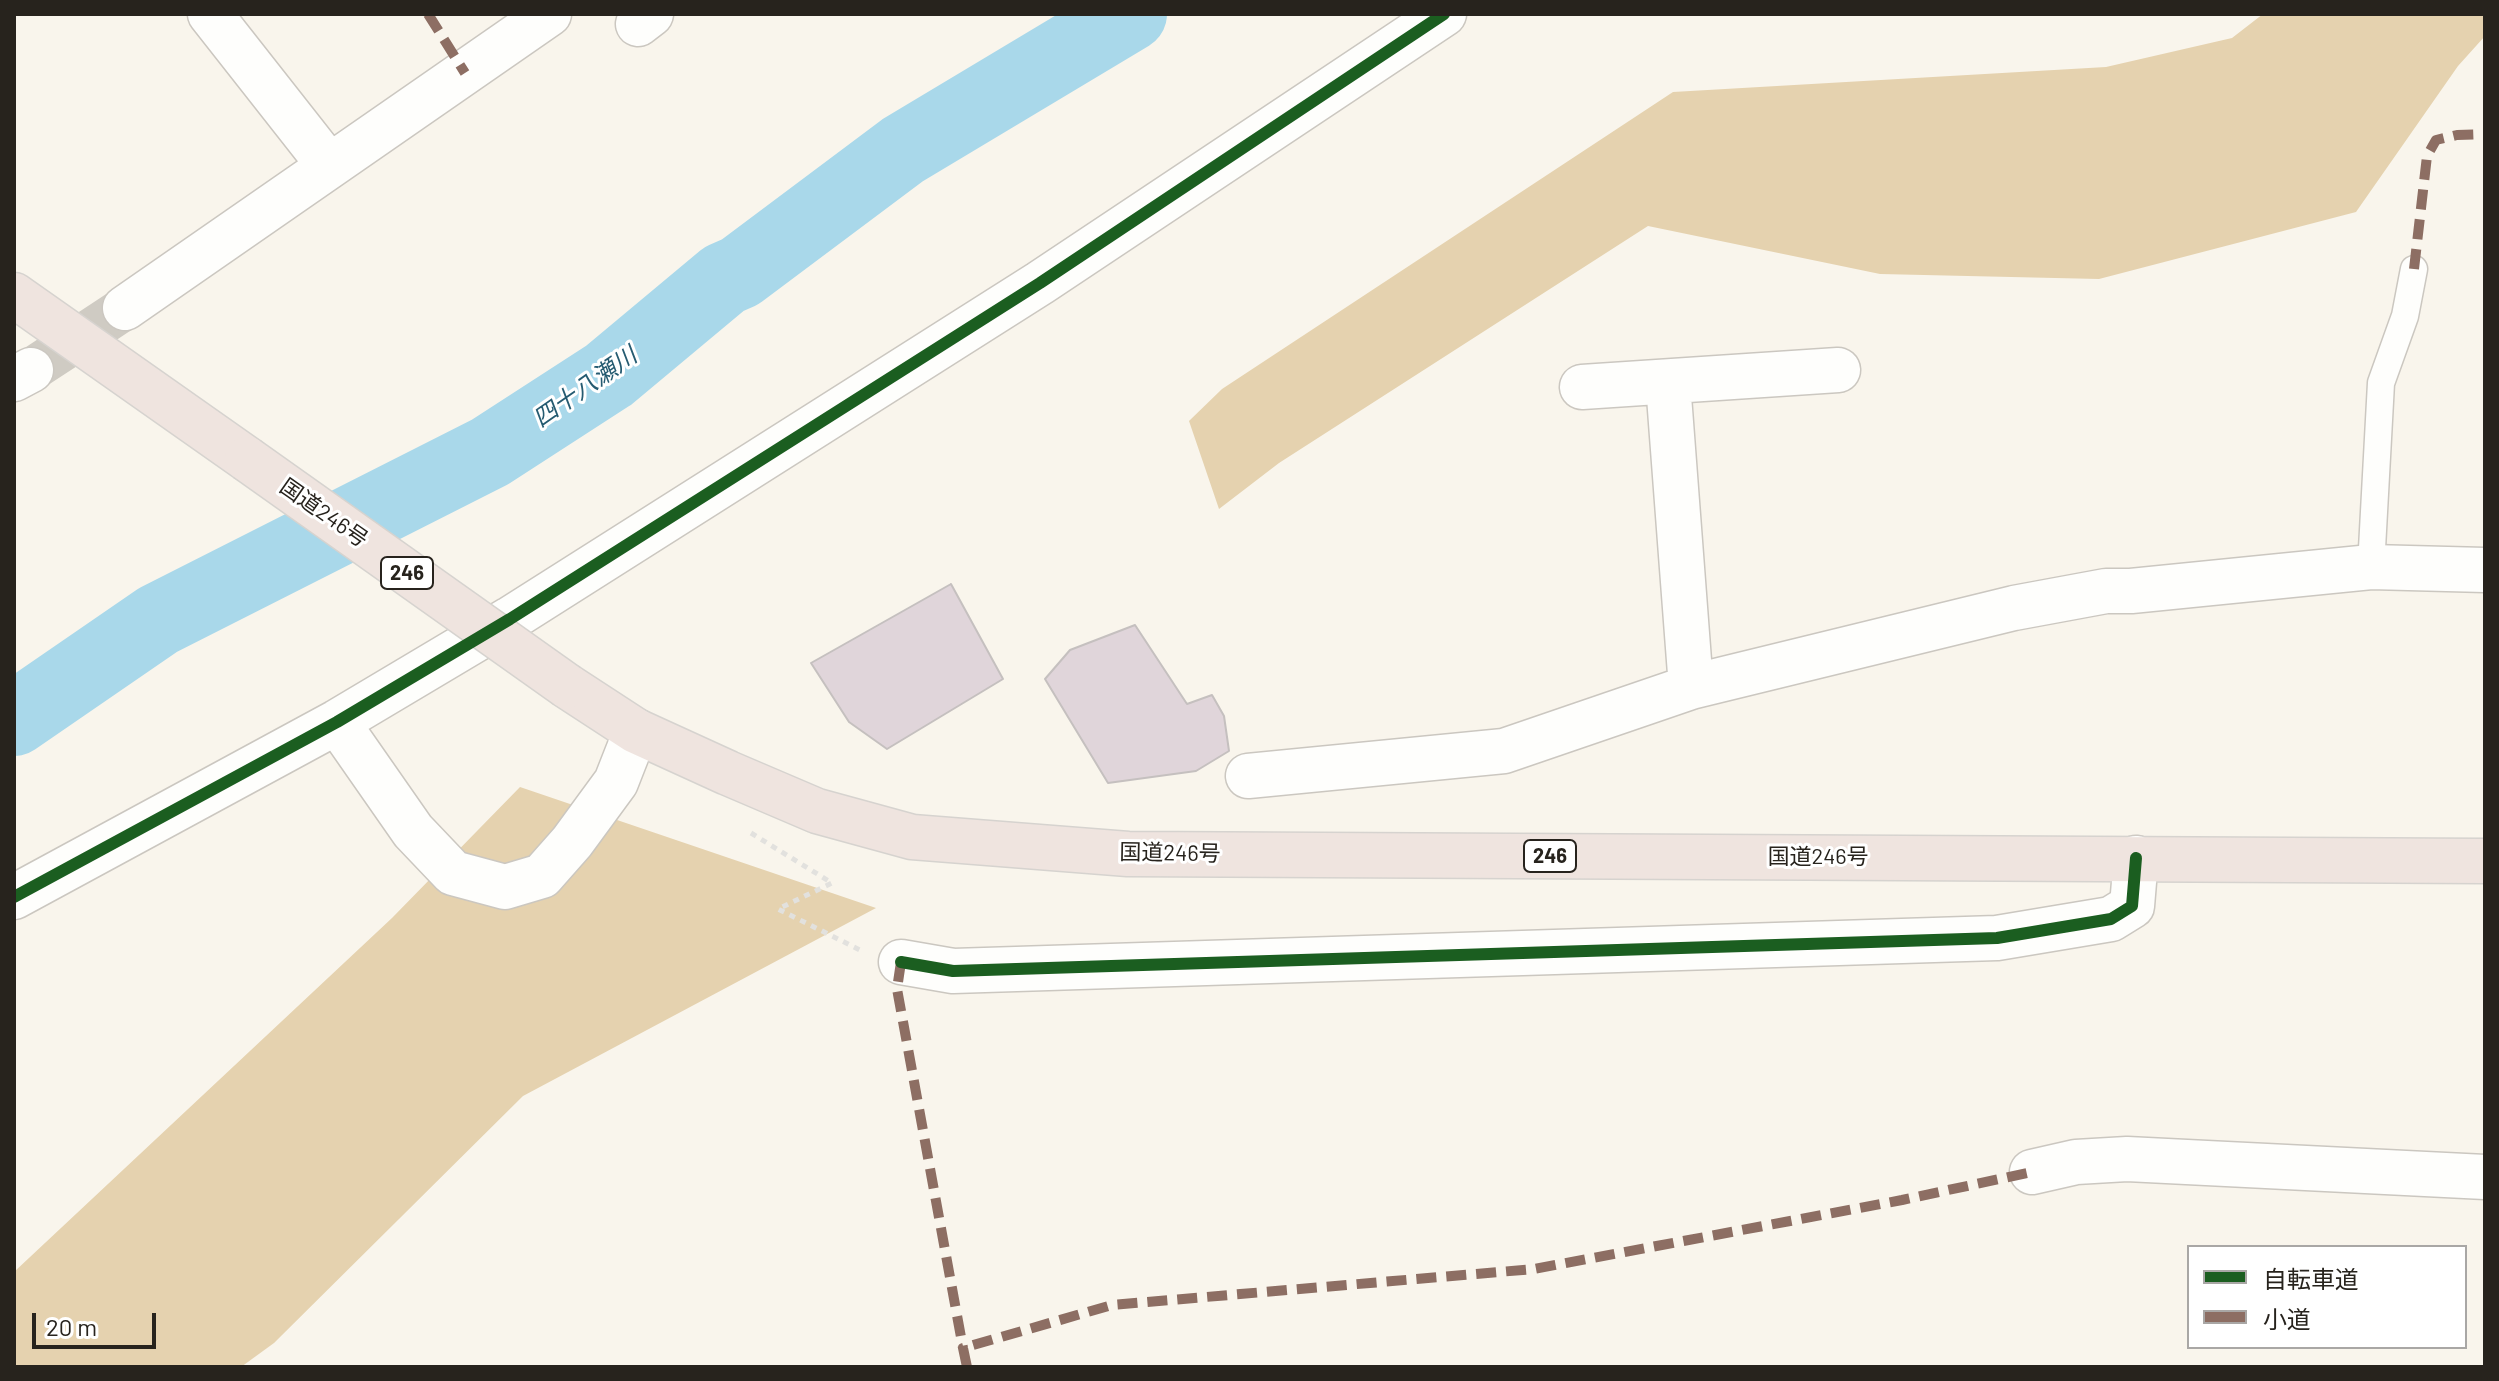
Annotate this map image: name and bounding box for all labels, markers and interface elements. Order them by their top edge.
water label: 四十八瀬川 [528,341,642,433]
street label: 国道246号 [275,473,373,553]
road number: 246 [381,557,433,589]
street label: 国道246号 [1119,839,1221,867]
road number: 246 [1524,840,1576,872]
street label: 国道246号 [1767,844,1869,870]
legend [2187,1245,2467,1349]
text: 自転車道 [2263,1264,2359,1293]
scale bar [36,1297,160,1347]
text: 小道 [2263,1304,2311,1333]
text: 20 m [46,1312,97,1341]

